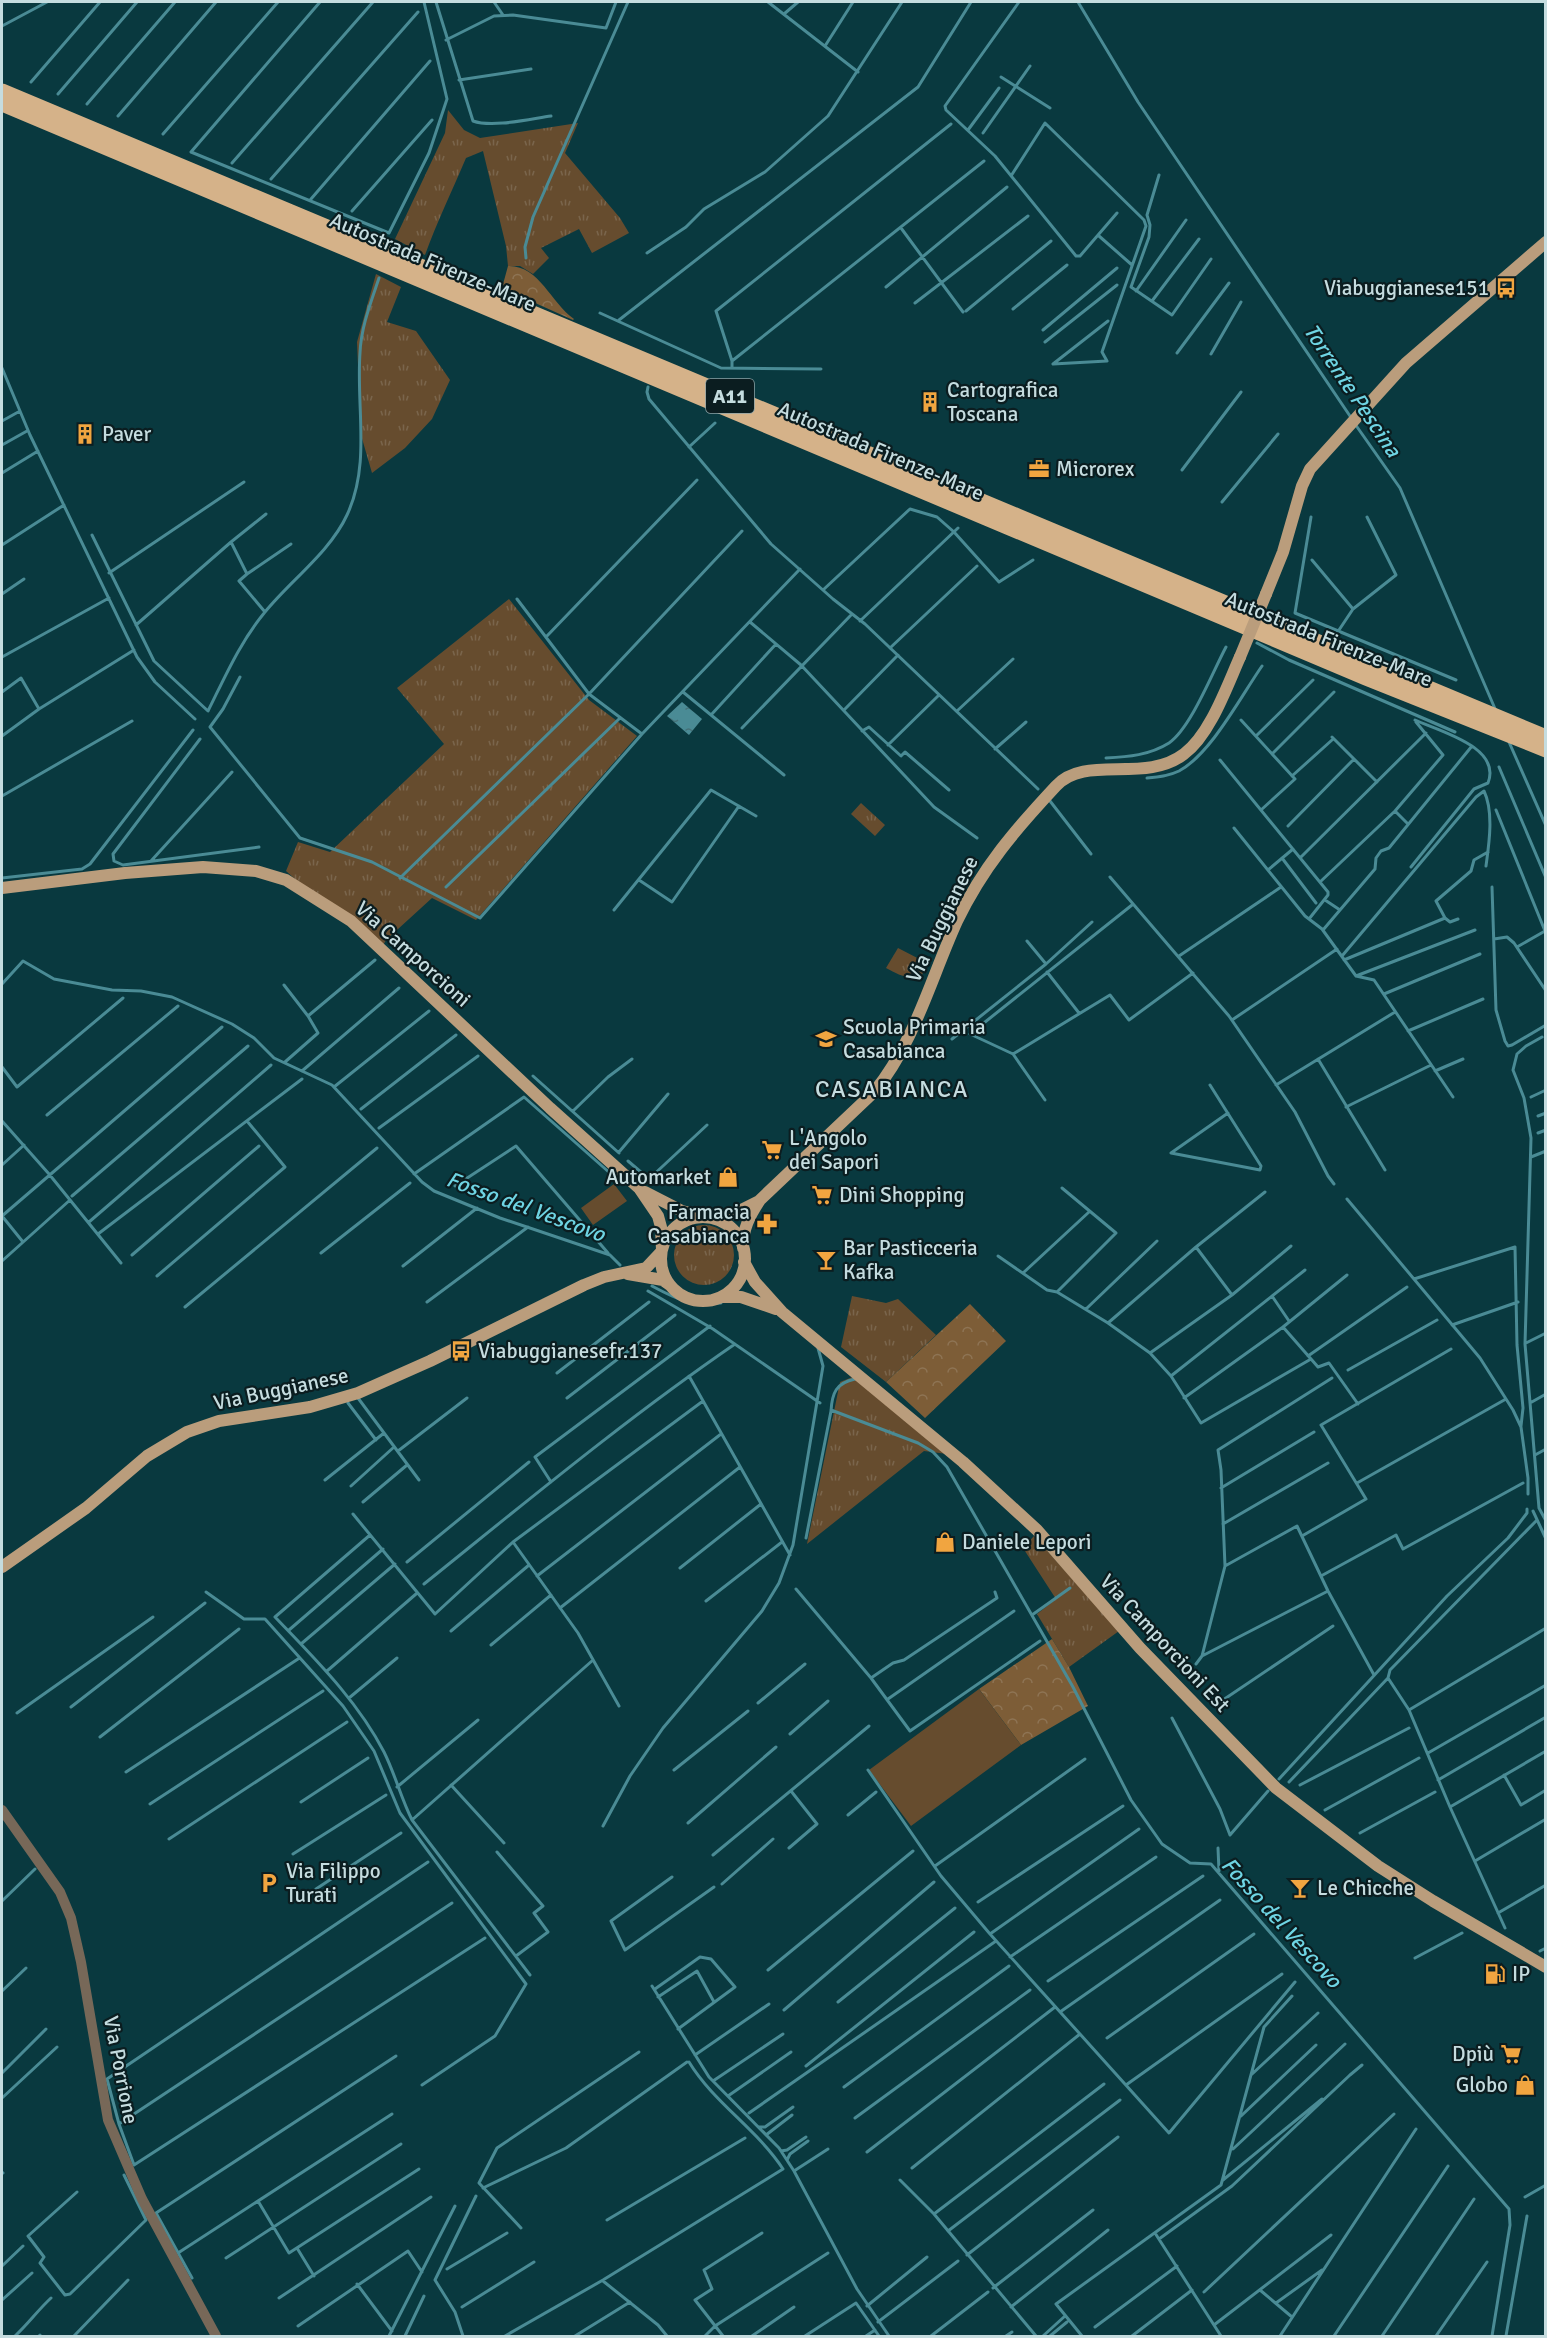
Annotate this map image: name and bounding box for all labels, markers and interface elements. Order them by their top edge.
street label: Autostrada Firenze-Mare [326,207,540,317]
place label: Viabuggianese151 [1324,275,1489,301]
bus stop icon: Viabuggianese151 [1494,276,1518,300]
water label: Torrente Pescina [1298,319,1408,463]
place label: Cartografica Toscana [947,377,1059,427]
road number: A11 [706,379,754,413]
building icon: Cartografica Toscana [918,390,942,414]
street label: Autostrada Firenze-Mare [774,396,988,506]
place label: Paver [102,421,152,447]
building icon: Paver [73,422,97,446]
place label: Microrex [1056,456,1135,482]
office icon: Microrex [1027,457,1051,481]
street label: Autostrada Firenze-Mare [1221,585,1437,693]
street label: Via Buggianese [900,852,984,986]
street label: Via Camporcioni [350,895,476,1013]
place label: Scuola Primaria Casabianca [843,1014,986,1064]
school or university icon: Scuola Primaria Casabianca [814,1027,838,1051]
district label: CASABIANCA [815,1074,969,1104]
place label: L'Angolo dei Sapori [789,1125,879,1175]
supermarket icon: L'Angolo dei Sapori [760,1138,784,1162]
place label: Automarket [606,1164,711,1190]
water label: Fosso del Vescovo [443,1165,610,1248]
shop icon: Automarket [716,1165,740,1189]
place label: Dini Shopping [839,1182,965,1208]
supermarket icon: Dini Shopping [810,1183,834,1207]
place label: Farmacia Casabianca [648,1199,750,1249]
pharmacy icon: Farmacia Casabianca [755,1212,779,1236]
place label: Bar Pasticceria Kafka [843,1235,978,1285]
bar icon: Bar Pasticceria Kafka [814,1248,838,1272]
place label: Viabuggianesefr.137 [478,1338,662,1364]
bus stop icon: Viabuggianesefr.137 [449,1339,473,1363]
street label: Via Buggianese [211,1362,351,1416]
place label: Daniele Lepori [962,1529,1092,1555]
shop icon: Daniele Lepori [933,1530,957,1554]
street label: Via Camporcioni Est [1094,1569,1236,1717]
water label: Fosso del Vescovo [1216,1851,1348,1994]
place label: Via Filippo Turati [286,1858,381,1908]
parking icon: Via Filippo Turati [257,1871,281,1895]
place label: Le Chicche [1317,1875,1414,1901]
bar icon: Le Chicche [1288,1876,1312,1900]
place label: IP [1512,1961,1530,1987]
fuel station icon: IP [1483,1962,1507,1986]
street label: Via Porrione [98,2014,144,2126]
place label: Dpiù [1452,2041,1494,2067]
supermarket icon: Dpiù [1499,2042,1523,2066]
place label: Globo [1456,2072,1508,2098]
shop icon: Globo [1513,2073,1537,2097]

